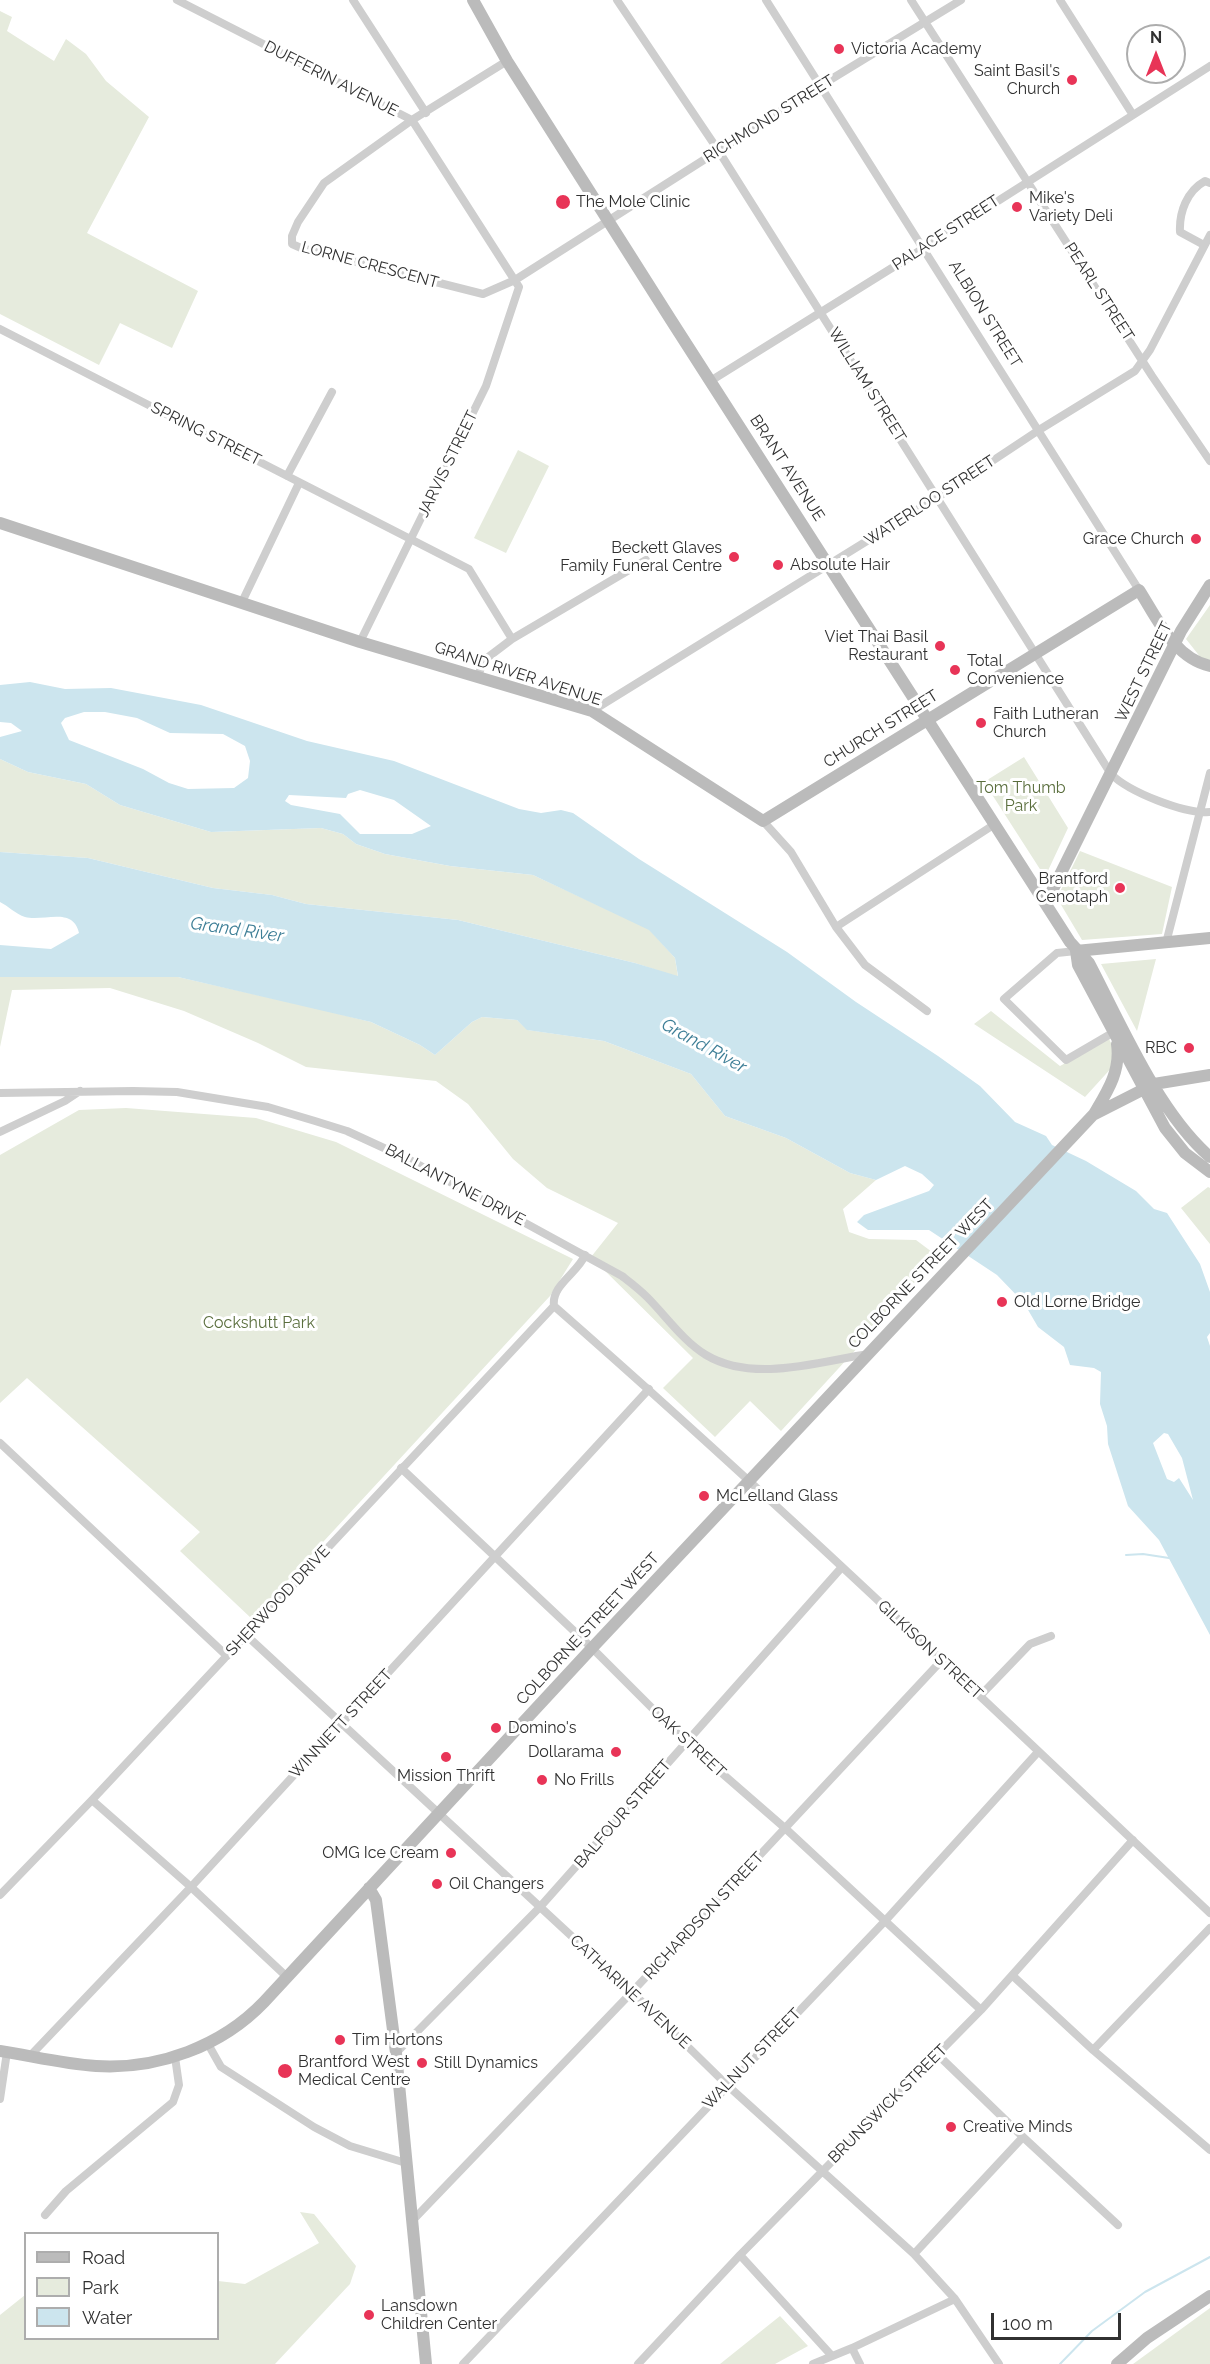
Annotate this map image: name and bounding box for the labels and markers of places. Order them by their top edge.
place label: Victoria Academy [851,39,981,59]
marker: Victoria Academy [832,42,846,56]
place label: Saint Basil's Church [974,61,1060,99]
marker: Saint Basil's Church [1065,73,1079,87]
place label: Mike's Variety Deli [1029,188,1113,226]
place label: The Mole Clinic [576,192,690,212]
marker: The Mole Clinic [554,193,572,211]
marker: Mike's Variety Deli [1010,200,1024,214]
place label: Grace Church [1083,529,1184,549]
marker: Grace Church [1189,532,1203,546]
place label: Beckett Glaves Family Funeral Centre [560,538,722,576]
marker: Beckett Glaves Family Funeral Centre [727,550,741,564]
place label: Absolute Hair [790,555,890,575]
marker: Absolute Hair [771,558,785,572]
place label: Viet Thai Basil Restaurant [825,627,928,665]
marker: Viet Thai Basil Restaurant [933,639,947,653]
place label: Total Convenience [967,651,1064,689]
marker: Total Convenience [948,663,962,677]
place label: Faith Lutheran Church [993,704,1099,742]
marker: Faith Lutheran Church [974,716,988,730]
place label: Brantford Cenotaph [1036,869,1108,907]
marker: Brantford Cenotaph [1113,881,1127,895]
place label: RBC [1145,1038,1177,1058]
marker: RBC [1182,1041,1196,1055]
place label: Old Lorne Bridge [1014,1292,1140,1312]
marker: Old Lorne Bridge [995,1295,1009,1309]
place label: McLelland Glass [716,1486,838,1506]
marker: McLelland Glass [697,1489,711,1503]
place label: Domino's [508,1718,576,1738]
marker: Domino's [489,1721,503,1735]
place label: Dollarama [528,1742,604,1762]
marker: Dollarama [609,1745,623,1759]
marker: Mission Thrift [439,1750,453,1764]
place label: Mission Thrift [397,1766,495,1786]
place label: No Frills [554,1770,614,1790]
marker: No Frills [535,1773,549,1787]
place label: OMG Ice Cream [322,1843,439,1863]
marker: OMG Ice Cream [444,1846,458,1860]
place label: Oil Changers [449,1874,544,1894]
marker: Oil Changers [430,1877,444,1891]
place label: Tim Hortons [352,2030,443,2050]
marker: Tim Hortons [333,2033,347,2047]
place label: Brantford West Medical Centre [298,2052,410,2090]
place label: Still Dynamics [434,2053,538,2073]
marker: Still Dynamics [415,2056,429,2070]
marker: Brantford West Medical Centre [276,2062,294,2080]
place label: Creative Minds [963,2117,1072,2137]
marker: Creative Minds [944,2120,958,2134]
place label: Lansdown Children Center [381,2296,497,2334]
marker: Lansdown Children Center [362,2308,376,2322]

